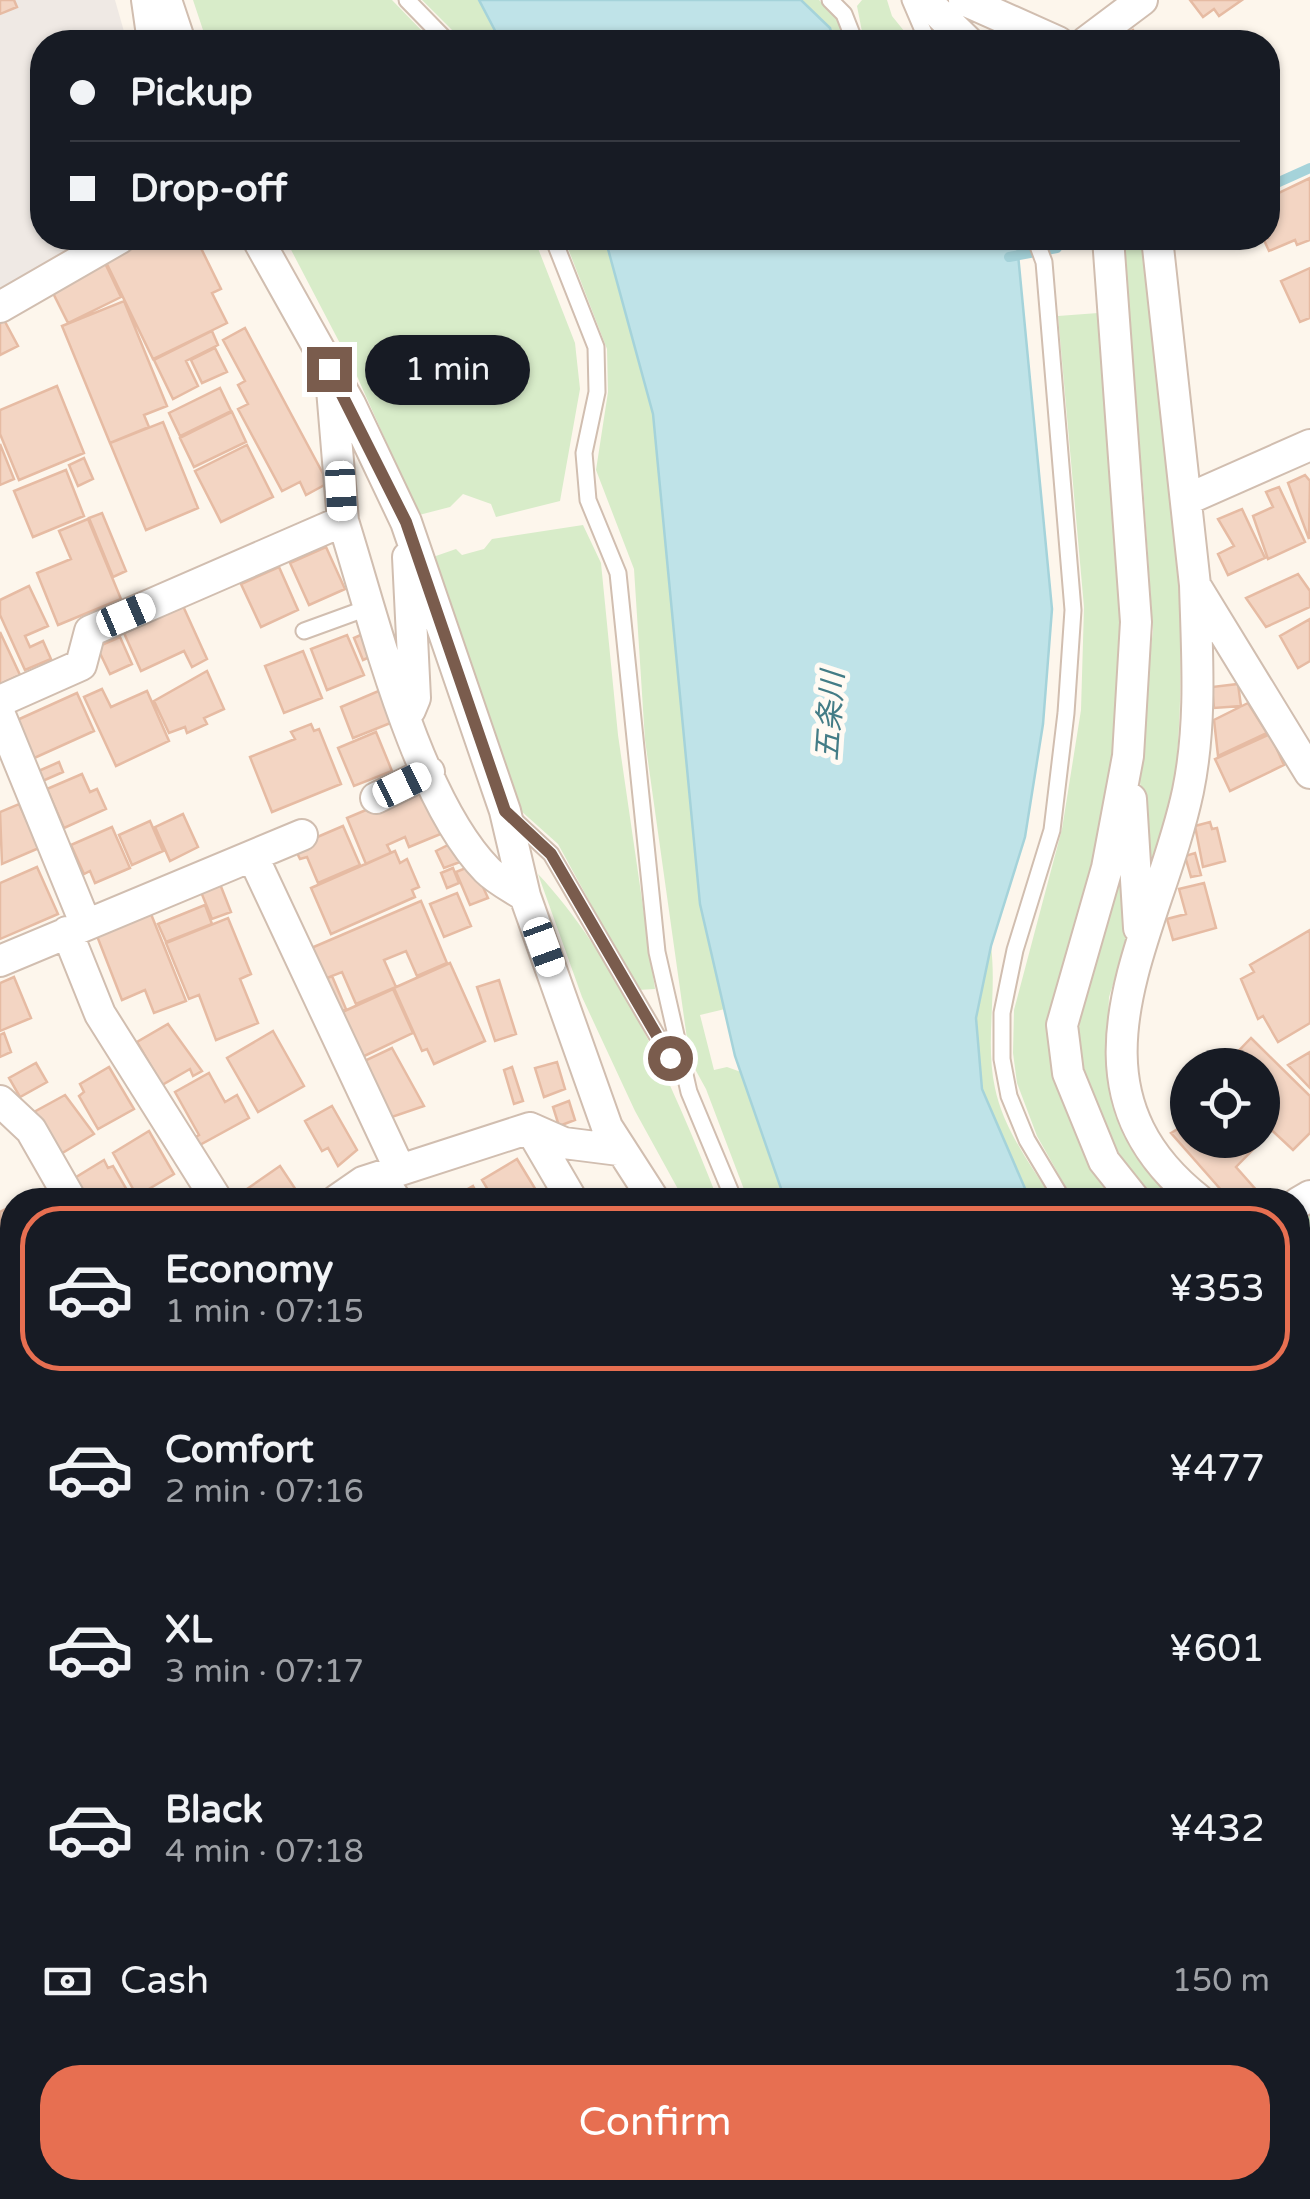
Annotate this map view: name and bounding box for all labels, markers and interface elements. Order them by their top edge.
text: Pickup [130,70,253,116]
text: Drop-off [130,166,287,212]
callout: 1 min [364,334,529,404]
route end [307,347,352,392]
text: 1 min [405,351,490,389]
car [324,460,358,522]
car [93,589,159,641]
water label: 五条川 [809,667,852,762]
car [368,758,436,812]
car [520,914,568,980]
route start [648,1036,693,1081]
map controls [1170,1048,1280,1158]
button: locate [1170,1048,1280,1158]
icon: car [45,1244,135,1334]
text: Economy [165,1247,333,1293]
text: ¥353 [1168,1266,1265,1312]
text: 1 min · 07:15 [165,1293,364,1331]
icon: car [45,1424,135,1514]
text: Comfort [165,1427,314,1473]
text: ¥477 [1168,1446,1265,1492]
text: 2 min · 07:16 [165,1473,364,1511]
icon: car [45,1604,135,1694]
text: XL [165,1607,212,1653]
text: ¥601 [1168,1626,1265,1672]
text: 3 min · 07:17 [165,1653,364,1691]
icon: car [45,1784,135,1874]
text: Black [165,1787,263,1833]
text: ¥432 [1168,1806,1265,1852]
text: 4 min · 07:18 [165,1833,364,1871]
icon: cash [40,1954,95,2009]
text: Cash [120,1958,209,2004]
text: 150 m [1172,1962,1270,2000]
button: Confirm [40,2065,1270,2180]

